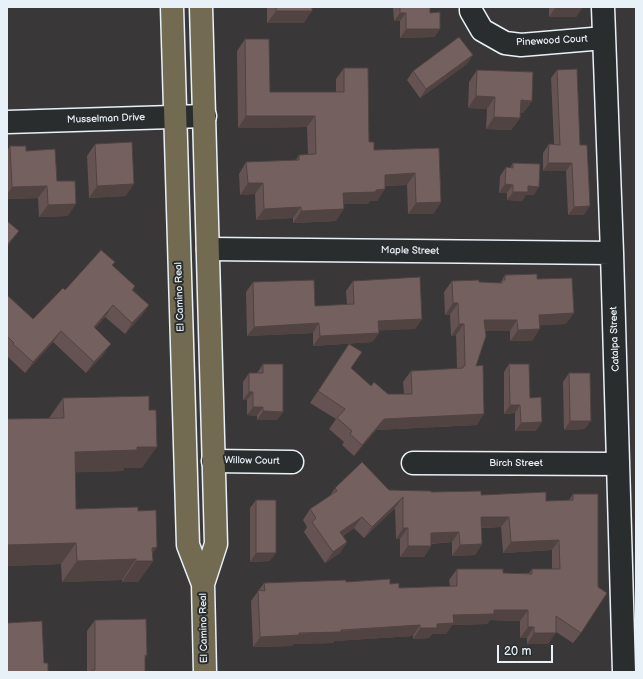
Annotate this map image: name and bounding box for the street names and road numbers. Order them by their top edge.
street label: Pinewood Court [516,33,588,49]
street label: Musselman Drive [67,112,145,126]
street label: Maple Street [381,244,439,258]
street label: El Camino Real [173,262,187,332]
street label: Catalpa Street [608,306,622,372]
street label: Willow Court [224,455,280,467]
street label: Birch Street [489,457,543,469]
street label: El Camino Real [197,593,211,663]

